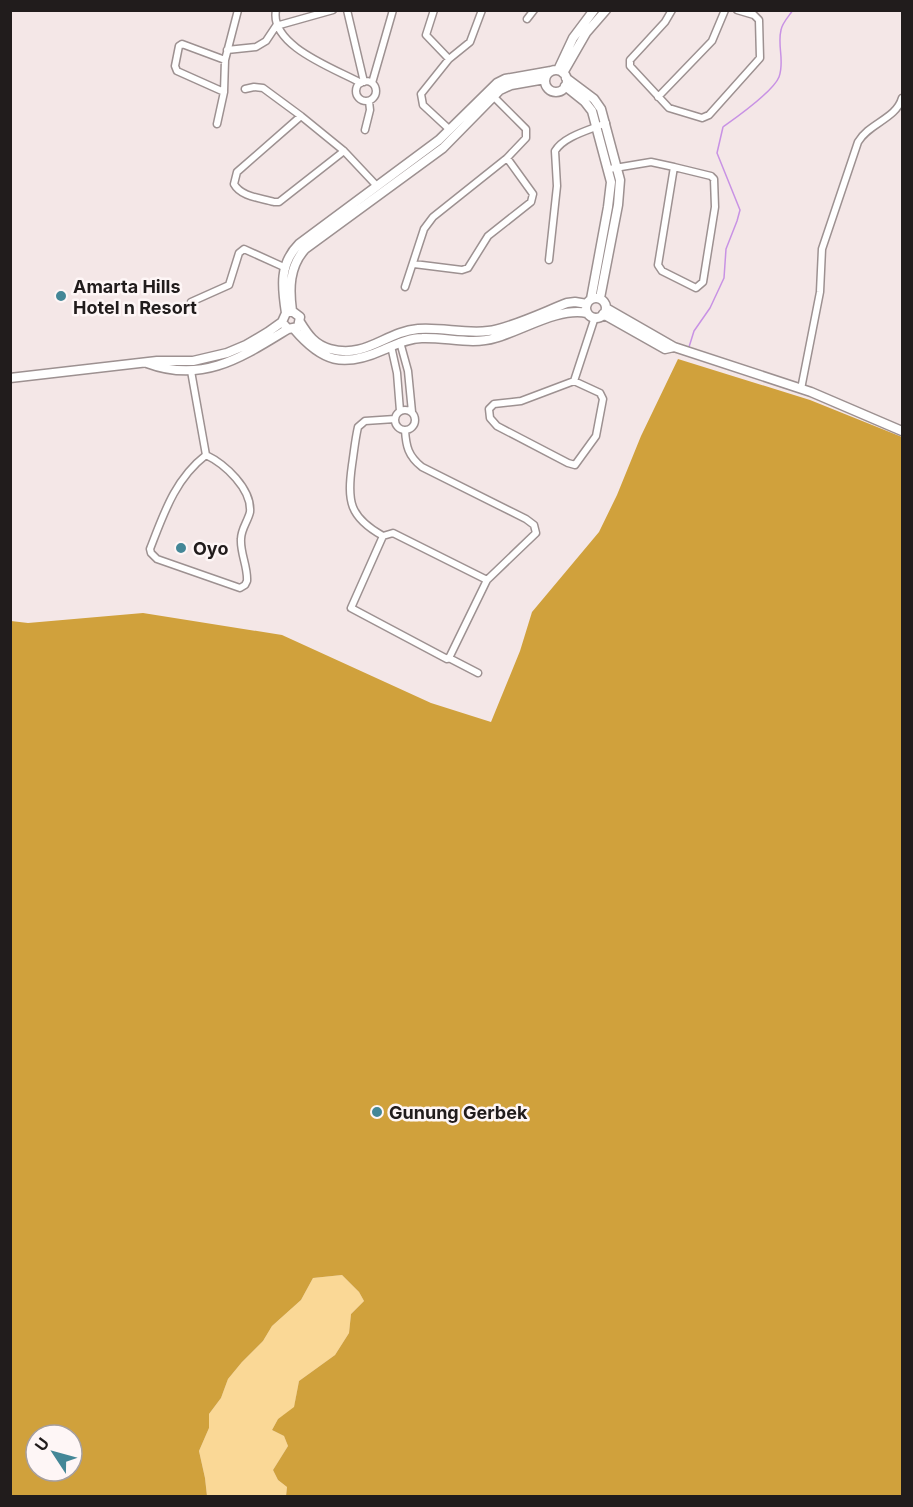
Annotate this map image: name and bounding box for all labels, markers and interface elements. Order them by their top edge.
place label: Amarta Hills Hotel n Resort [73,276,197,318]
marker: Amarta Hills Hotel n Resort [54,289,68,303]
place label: Oyo [193,538,228,559]
marker: Oyo [174,541,188,555]
place label: Gunung Gerbek [389,1102,528,1123]
marker: Gunung Gerbek [370,1105,384,1119]
north arrow [24,1423,84,1483]
text: U [30,1434,53,1455]

